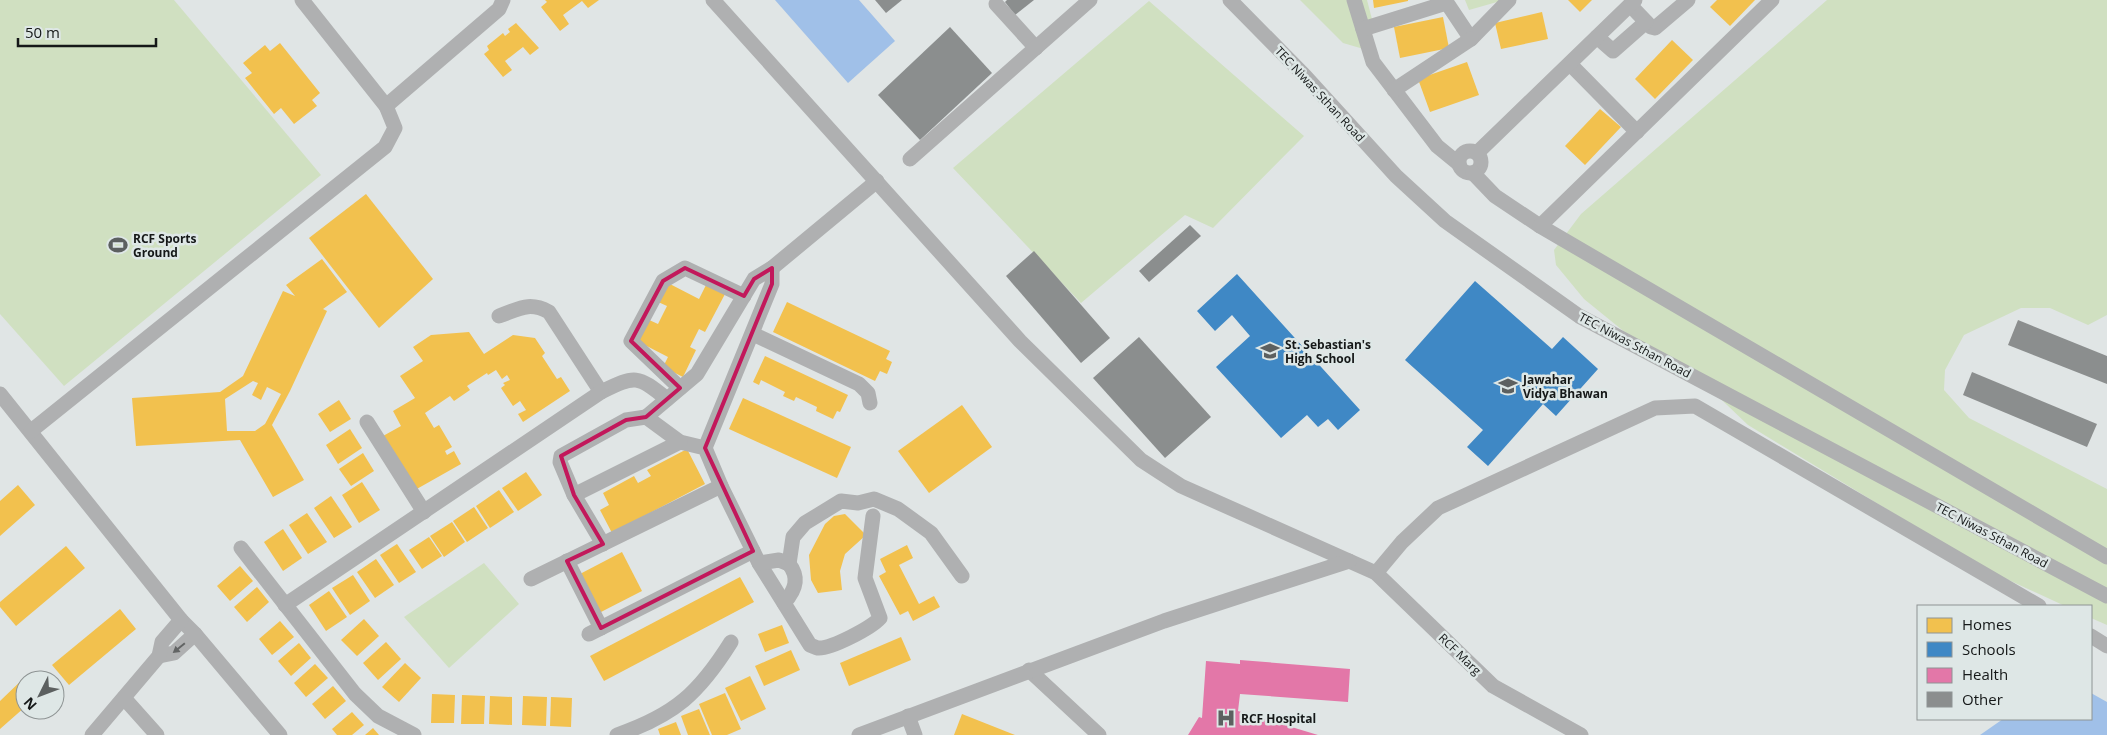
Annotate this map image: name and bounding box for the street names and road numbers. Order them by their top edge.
street label: TEC Niwas Sthan Road [1271,43,1369,145]
street label: TEC Niwas Sthan Road [1576,308,1694,382]
street label: TEC Niwas Sthan Road [1933,498,2051,572]
street label: RCF Marg [1435,629,1485,679]

